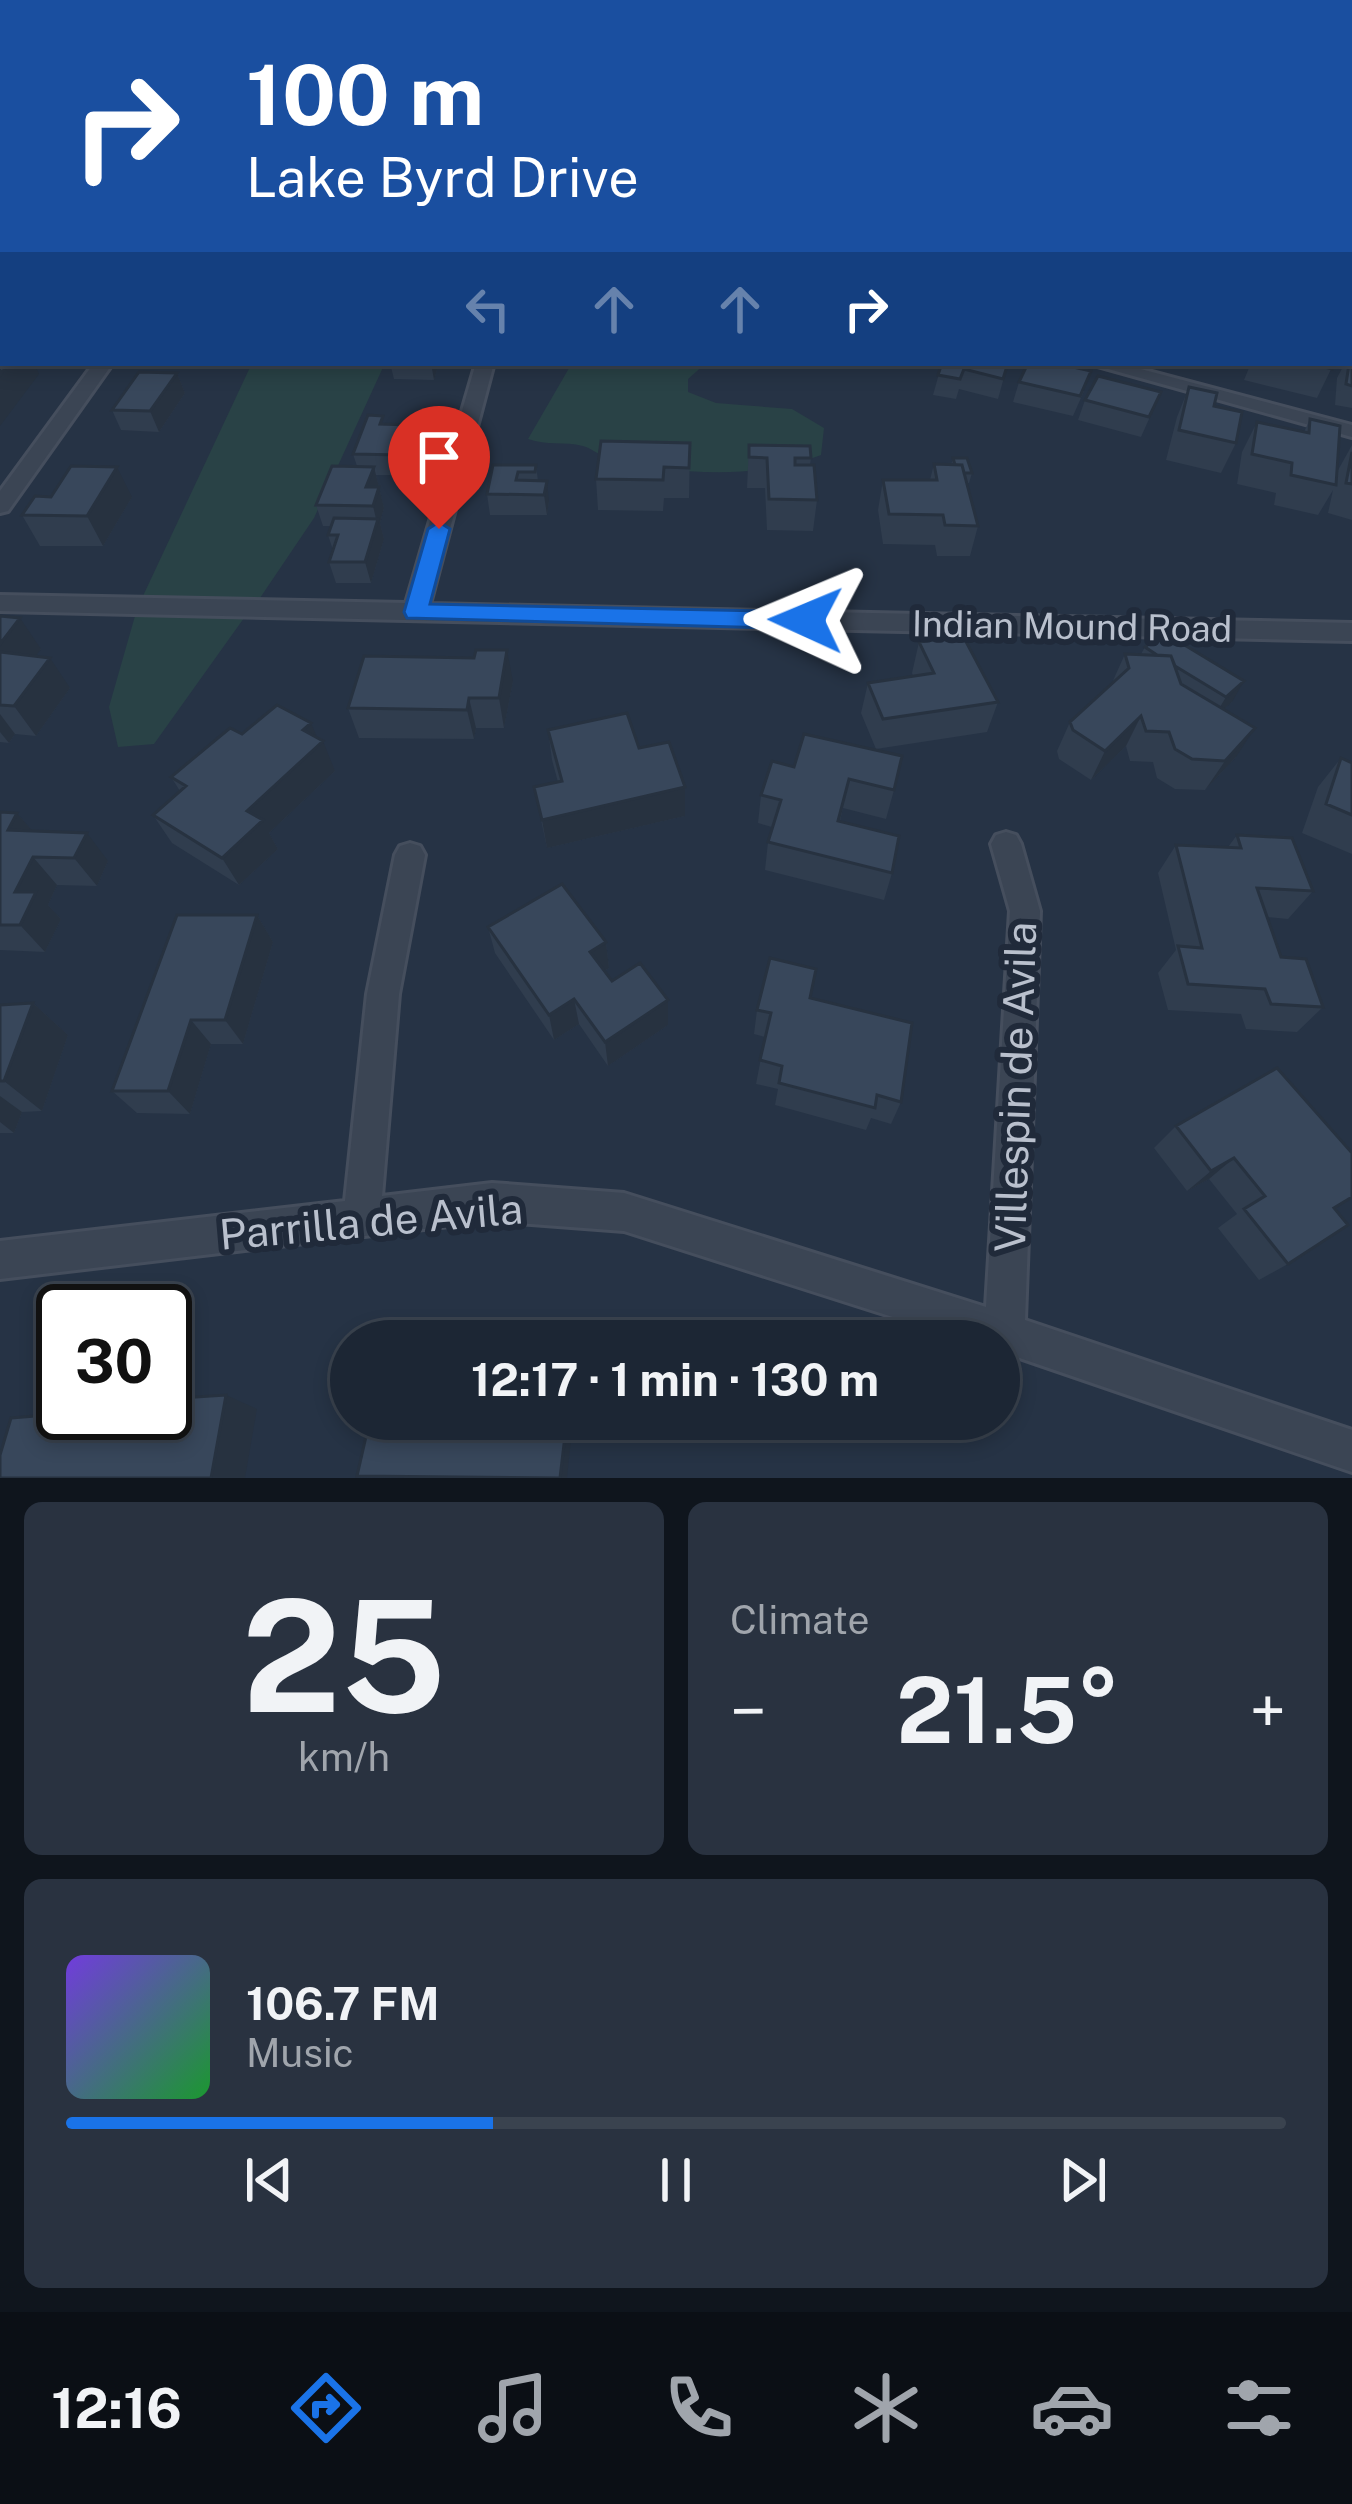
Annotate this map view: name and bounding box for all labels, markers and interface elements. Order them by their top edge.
text: 100 m [246,45,484,144]
icon: right [48,48,204,204]
text: Lake Byrd Drive [246,146,639,209]
icon: left [455,276,521,342]
icon: ahead [581,276,647,342]
icon: ahead [707,276,773,342]
icon: right [833,276,899,342]
pin [388,406,490,529]
icon: arrive [406,424,472,490]
position arrow [743,557,869,683]
street label: Indian Mound Road [911,602,1233,650]
street label: Villespin de Avila [985,921,1045,1253]
street label: Parrilla de Avila [217,1183,525,1259]
speed limit sign: 30 [36,1284,192,1440]
text: 12:17 · 1 min · 130 m [471,1353,879,1406]
text: 25 [242,1564,446,1747]
text: Climate [730,1597,870,1643]
text: 21.5° [896,1657,1120,1763]
text: − [730,1672,767,1750]
text: + [1249,1672,1286,1750]
text: km/h [298,1734,390,1780]
text: 106.7 FM [246,1977,440,2030]
text: Music [246,2030,354,2076]
icon: previous [236,2147,302,2213]
icon: pause [643,2147,709,2213]
icon: next [1050,2147,1116,2213]
icon: directions [284,2366,368,2450]
icon: music [471,2366,555,2450]
icon: phone [657,2366,741,2450]
icon: climate [844,2366,928,2450]
icon: car [1030,2366,1114,2450]
icon: filters [1217,2366,1301,2450]
text: 12:16 [51,2377,182,2440]

